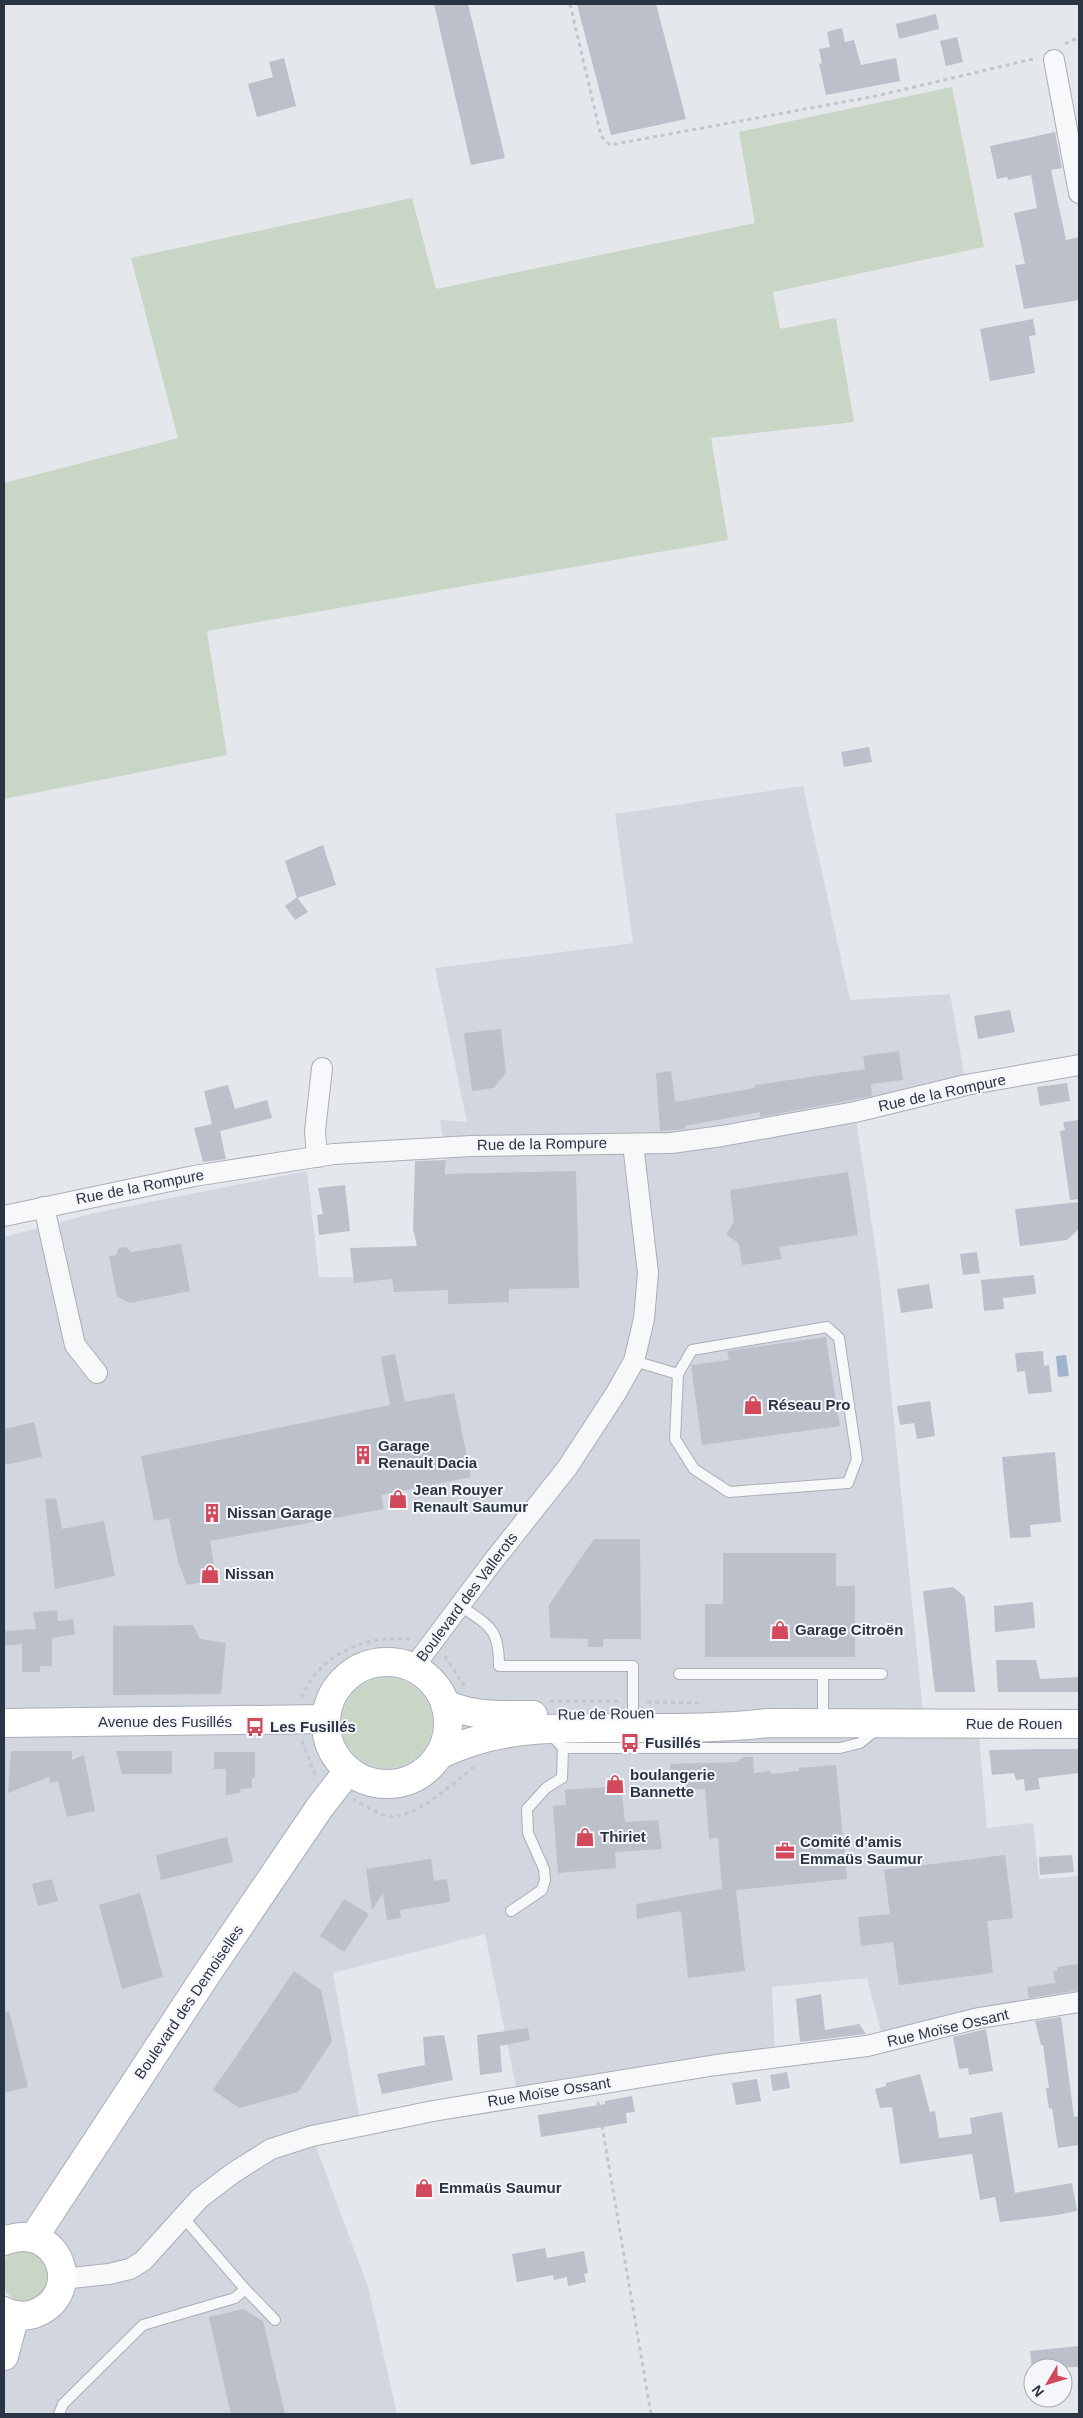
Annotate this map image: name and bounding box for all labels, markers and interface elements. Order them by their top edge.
street label: Rue de la Rompure [877,1071,1007,1114]
street label: Rue de la Rompure [477,1134,607,1153]
street label: Rue de la Rompure [74,1166,205,1207]
shop icon: Réseau Pro [742,1394,764,1416]
place label: Réseau Pro [768,1396,851,1413]
place label: Garage Renault Dacia [378,1437,478,1471]
building icon: Garage Renault Dacia [352,1444,374,1466]
place label: Jean Rouyer Renault Saumur [413,1481,528,1515]
shop icon: Jean Rouyer Renault Saumur [387,1488,409,1510]
building icon: Nissan Garage [201,1502,223,1524]
place label: Nissan Garage [227,1504,332,1521]
street label: Boulevard des Vallerots [412,1529,521,1665]
shop icon: Nissan [199,1563,221,1585]
place label: Nissan [225,1565,274,1582]
shop icon: Garage Citroën [769,1619,791,1641]
place label: Garage Citroën [795,1621,903,1638]
street label: Rue de Rouen [557,1704,655,1723]
street label: Avenue des Fusillés [98,1713,232,1730]
street label: Rue de Rouen [966,1715,1062,1732]
bus stop icon: Les Fusillés [244,1716,266,1738]
place label: Les Fusillés [270,1718,356,1735]
bus stop icon: Fusillés [619,1732,641,1754]
place label: Fusillés [645,1734,701,1751]
place label: boulangerie Bannette [630,1766,715,1800]
shop icon: boulangerie Bannette [604,1773,626,1795]
shop icon: Thiriet [574,1826,596,1848]
place label: Thiriet [600,1828,646,1845]
place label: Comité d'amis Emmaüs Saumur [800,1833,923,1867]
office icon: Comité d'amis Emmaüs Saumur [774,1840,796,1862]
street label: Boulevard des Demoiselles [131,1922,246,2082]
street label: Rue Moïse Ossant [885,2005,1011,2050]
street label: Rue Moïse Ossant [486,2073,612,2110]
shop icon: Emmaüs Saumur [413,2177,435,2199]
place label: Emmaüs Saumur [439,2179,562,2196]
north arrow [1023,2358,1073,2408]
text: N [1028,2382,1047,2400]

